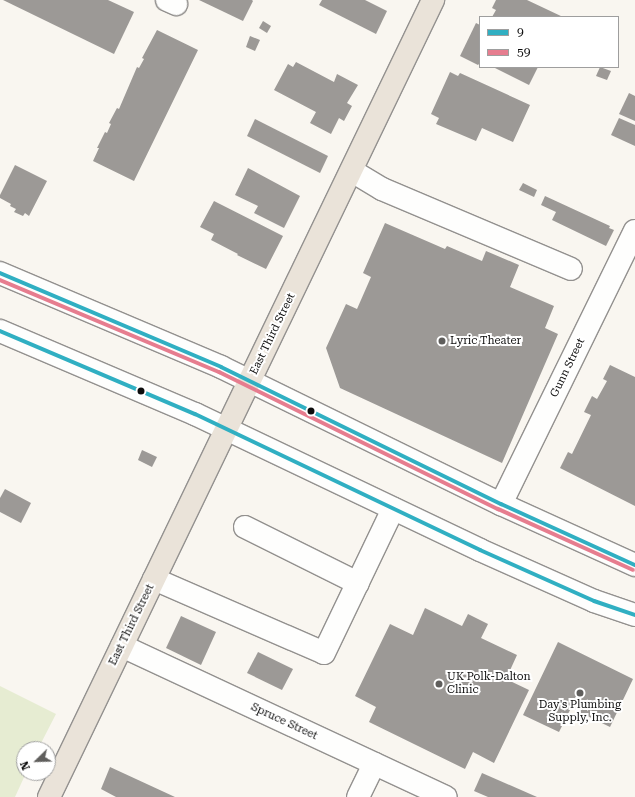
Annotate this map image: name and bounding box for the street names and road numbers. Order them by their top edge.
street label: East Third Street [248,291,298,377]
street label: Gunn Street [548,336,588,400]
street label: East Third Street [107,582,157,668]
street label: Spruce Street [249,701,319,743]

